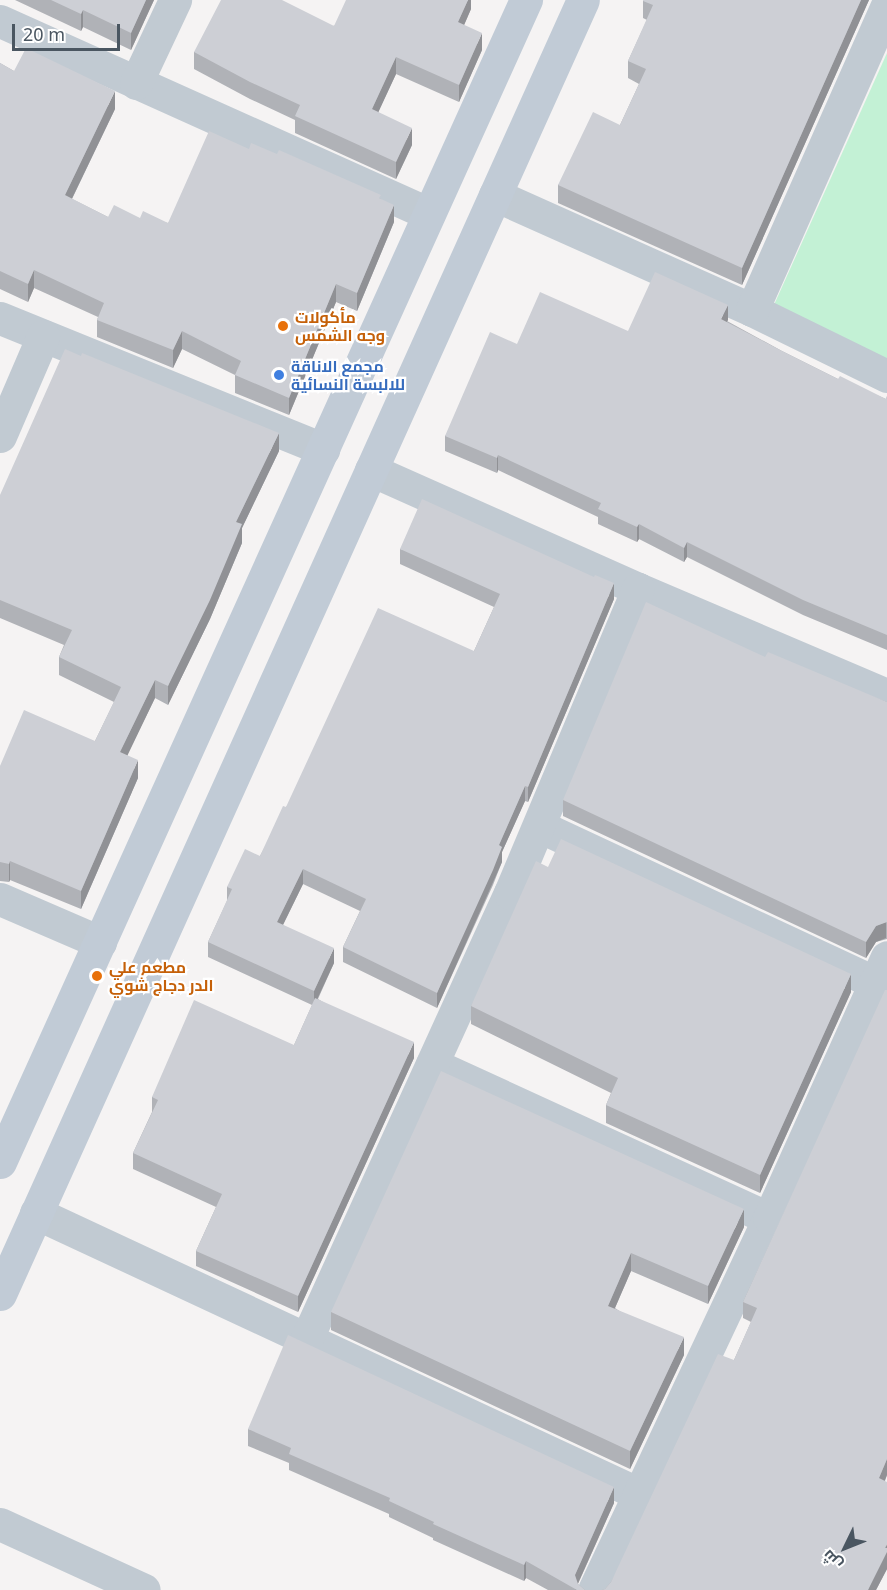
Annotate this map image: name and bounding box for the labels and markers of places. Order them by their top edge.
place label: مأكولات وجه الشمس [295,307,385,345]
marker: مأكولات وجه الشمس [276,319,290,333]
place label: مجمع الاناقة للالبسة النسائية [291,356,405,394]
marker: مجمع الاناقة للالبسة النسائية [272,368,286,382]
place label: مطعم علي الدر دجاج شوي [109,957,213,995]
marker: مطعم علي الدر دجاج شوي [90,969,104,983]

